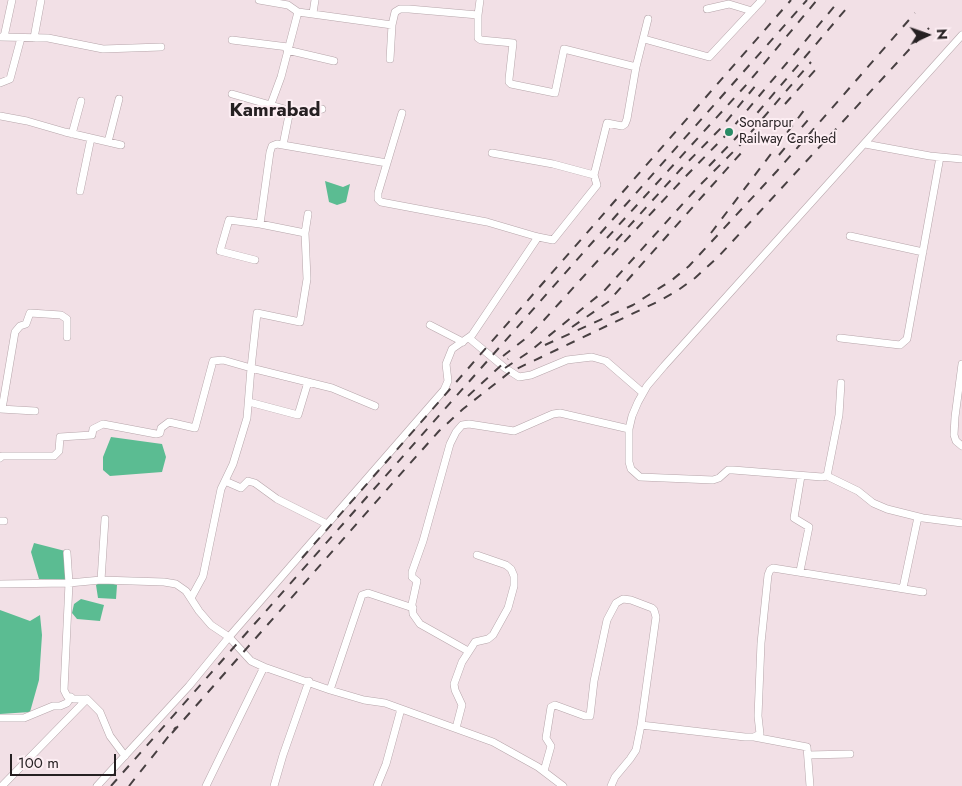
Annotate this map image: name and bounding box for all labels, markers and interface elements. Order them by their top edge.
north arrow [902,10,952,60]
text: N [932,28,952,40]
district label: Kamrabad [230,100,320,122]
place label: Sonarpur Railway Carshed [739,116,836,148]
marker: Sonarpur Railway Carshed [723,126,735,138]
scale bar [12,744,119,776]
text: 100 m [18,752,59,774]

